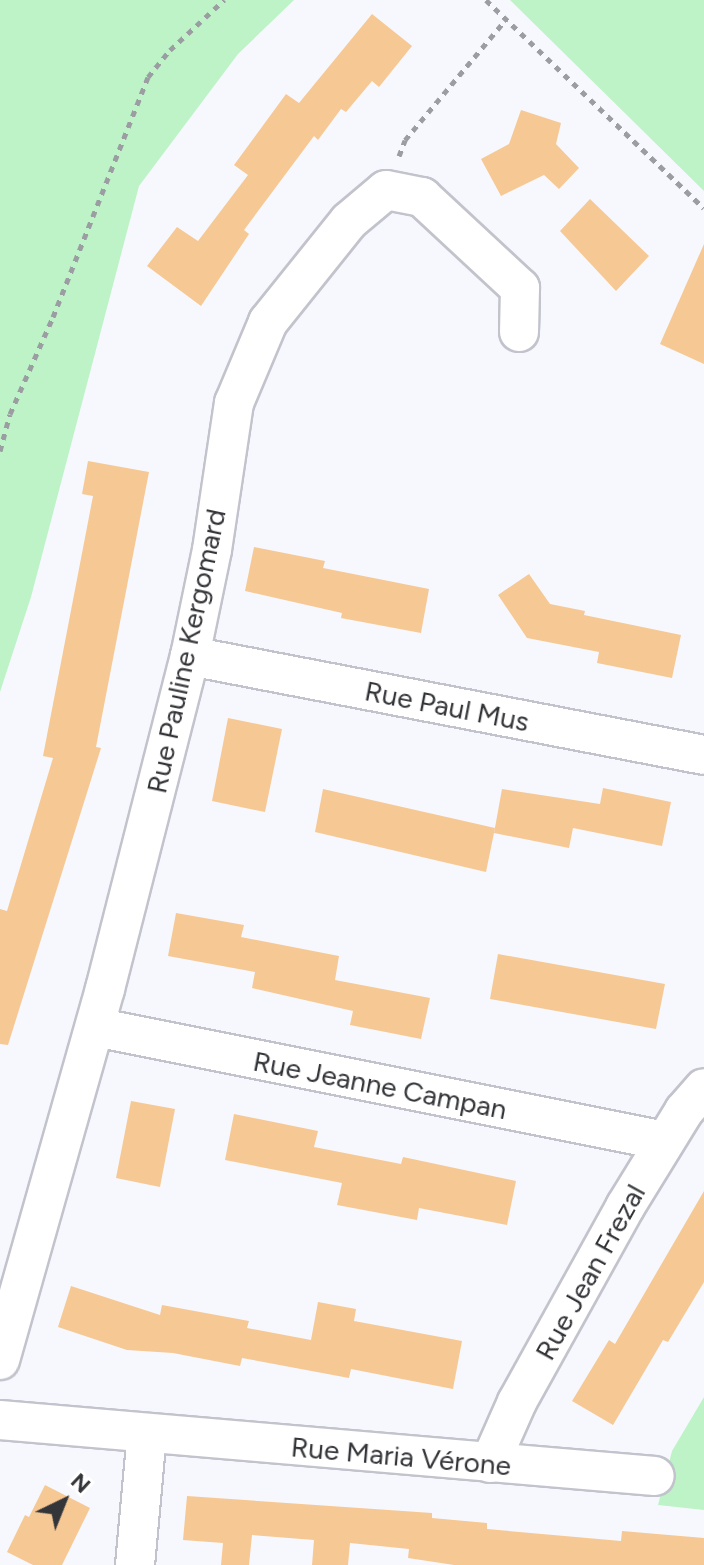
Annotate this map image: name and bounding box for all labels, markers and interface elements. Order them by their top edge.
street label: Rue Pauline Kergomard [139,506,233,796]
street label: Rue Paul Mus [362,674,532,738]
street label: Rue Jeanne Campan [250,1044,510,1126]
street label: Rue Jean Frezal [528,1178,652,1366]
street label: Rue Maria Vérone [290,1430,512,1482]
north arrow [24,1461,104,1541]
text: N [65,1467,96,1499]

